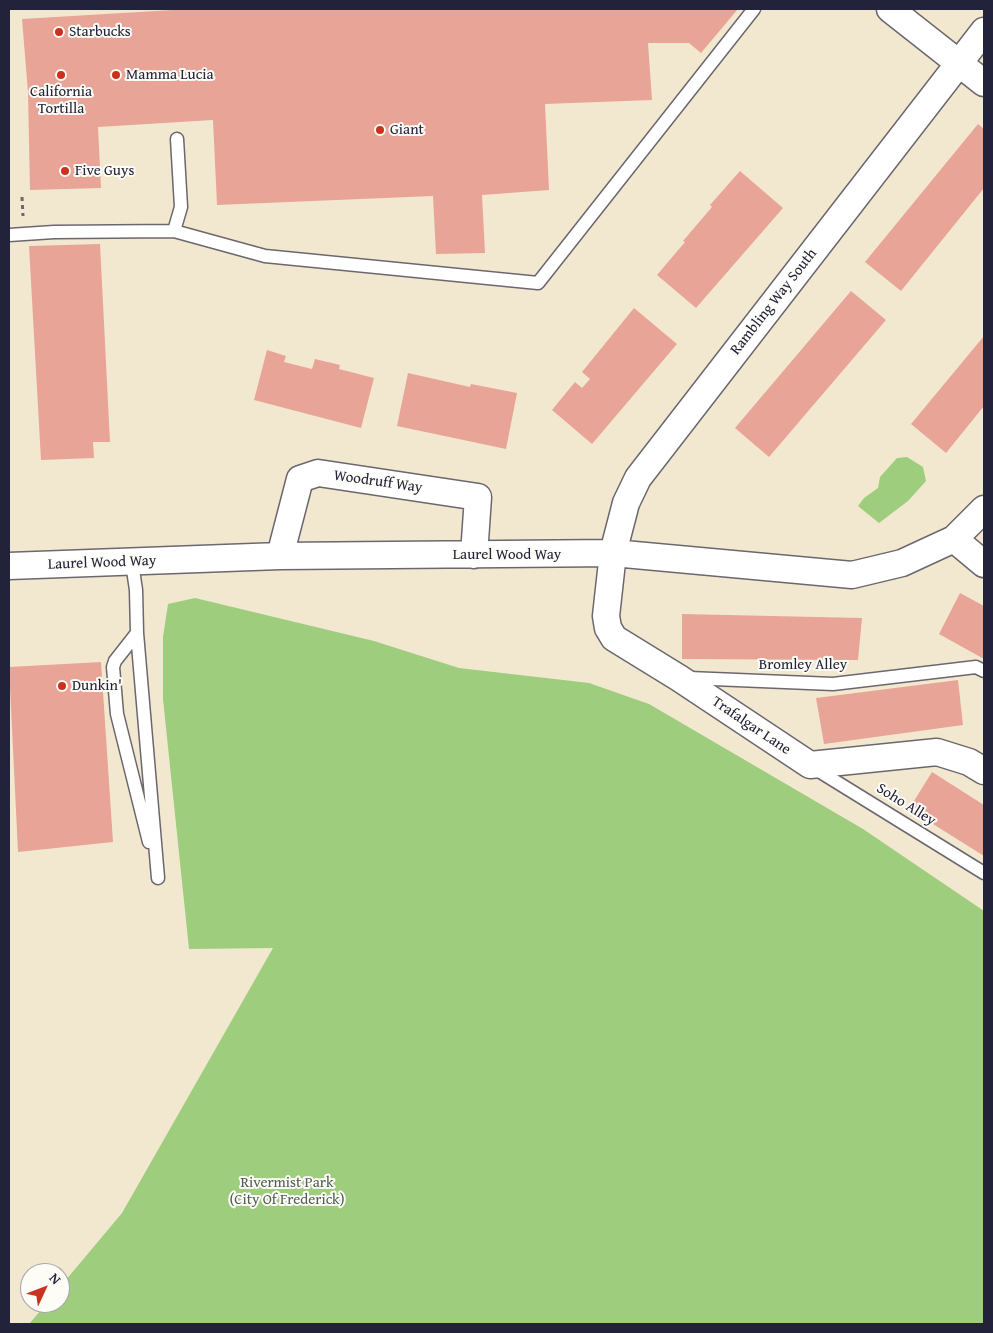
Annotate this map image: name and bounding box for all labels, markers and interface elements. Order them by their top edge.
place label: Starbucks [69,23,131,41]
marker: Starbucks [53,26,65,38]
place label: Mamma Lucia [126,66,214,84]
marker: California Tortilla [55,69,67,81]
marker: Mamma Lucia [110,69,122,81]
place label: California Tortilla [30,83,92,118]
place label: Giant [390,121,424,139]
marker: Giant [374,124,386,136]
place label: Five Guys [75,162,134,180]
marker: Five Guys [59,165,71,177]
street label: Rambling Way South [727,245,821,359]
street label: Woodruff Way [332,467,424,497]
street label: Laurel Wood Way [453,546,561,564]
street label: Laurel Wood Way [47,552,157,574]
street label: Bromley Alley [759,656,847,674]
place label: Dunkin' [72,677,122,695]
marker: Dunkin' [56,680,68,692]
street label: Trafalgar Lane [708,693,794,759]
street label: Soho Alley [873,780,939,830]
park label: Rivermist Park (City Of Frederick) [229,1174,345,1209]
north arrow [20,1263,70,1313]
text: N [45,1268,66,1289]

